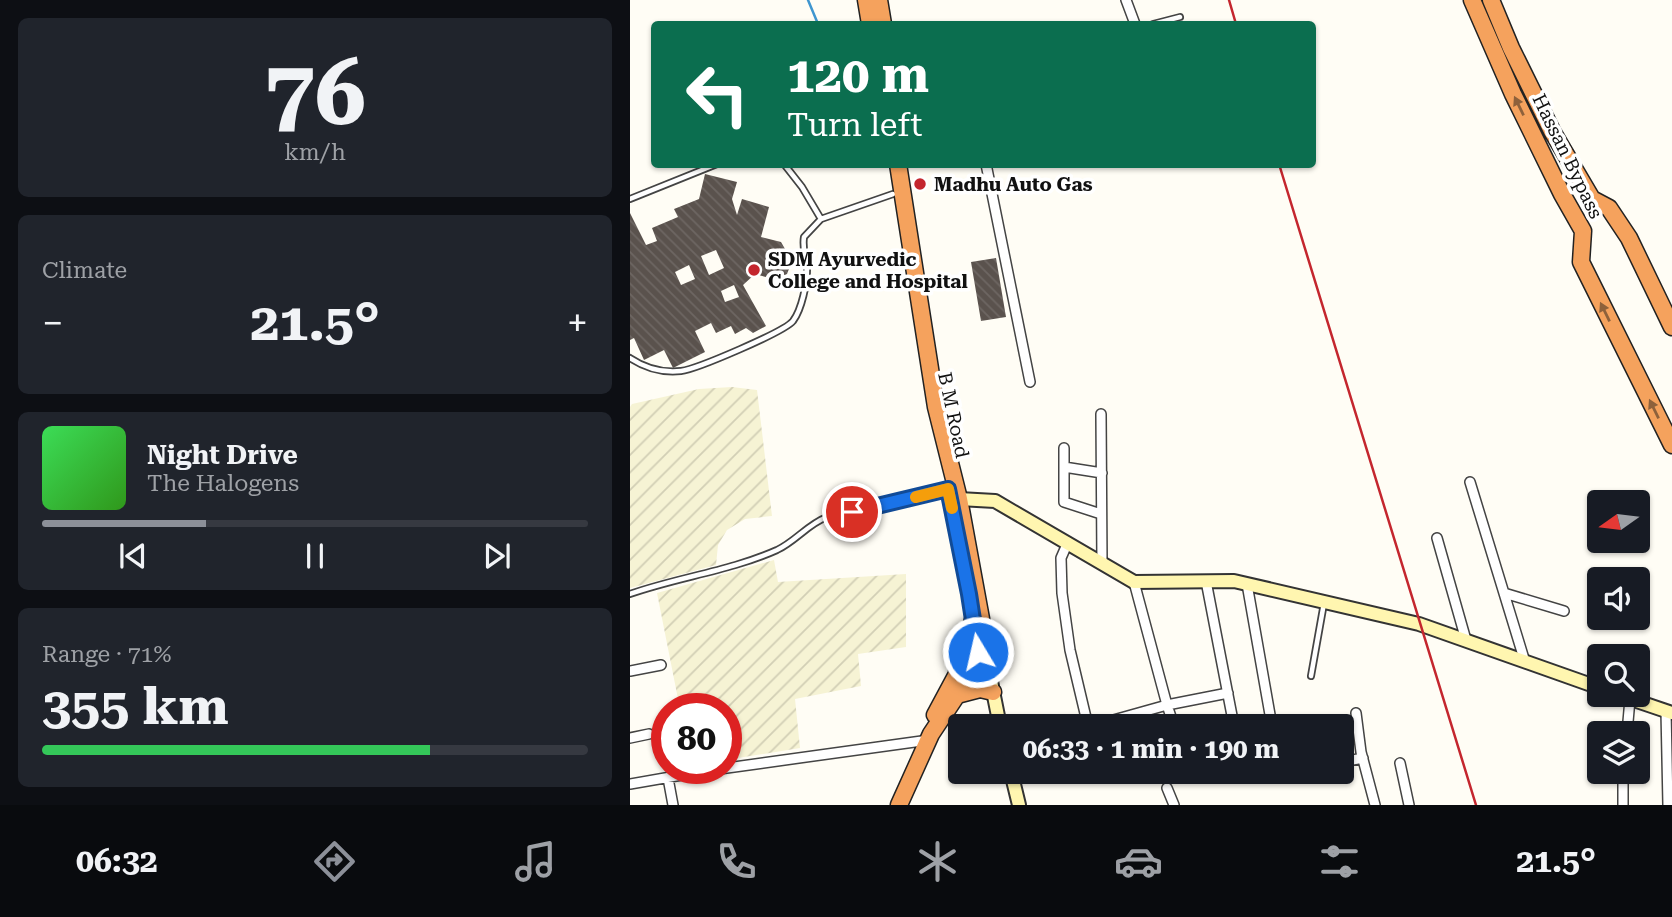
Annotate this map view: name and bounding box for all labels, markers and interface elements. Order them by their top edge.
text: 76 [264,40,366,146]
text: 120 m [787,47,929,104]
icon: left [672,49,763,140]
street label: Hassan Bypass [1527,90,1608,222]
one-way arrow [1513,96,1525,116]
text: Turn left [787,106,922,144]
text: km/h [284,139,346,166]
place label: Madhu Auto Gas [934,173,1093,196]
marker: Madhu Auto Gas [912,176,928,192]
place label: SDM Ayurvedic College and Hospital [768,248,968,293]
text: Climate [42,257,127,284]
marker: SDM Ayurvedic College and Hospital [746,262,762,278]
text: 21.5° [250,292,380,353]
text: − [42,301,63,345]
text: + [567,301,588,345]
one-way arrow [1600,302,1611,322]
street label: B M Road [933,370,974,460]
one-way arrow [1649,399,1660,419]
text: Night Drive [147,440,298,470]
text: The Halogens [147,470,299,497]
pin [822,482,882,542]
north arrow [1587,490,1650,553]
map controls [1587,490,1650,784]
icon: arrive [833,493,871,531]
icon: previous [114,537,152,575]
icon: pause [296,537,334,575]
icon: next [478,537,516,575]
button: sound [1587,567,1650,630]
position arrow [941,615,1015,689]
text: Range · 71% [42,641,171,668]
button: search [1587,644,1650,707]
text: 355 km [42,676,229,737]
speed limit sign: 80 [651,693,742,784]
button: layers [1587,721,1650,784]
text: 06:33 · 1 min · 190 m [1023,734,1279,764]
icon: directions [310,837,359,886]
icon: music [511,837,560,886]
icon: phone [712,837,761,886]
icon: climate [913,837,962,886]
icon: car [1114,837,1163,886]
icon: filters [1315,837,1364,886]
text: 06:32 [76,842,158,880]
text: 21.5° [1516,842,1596,880]

